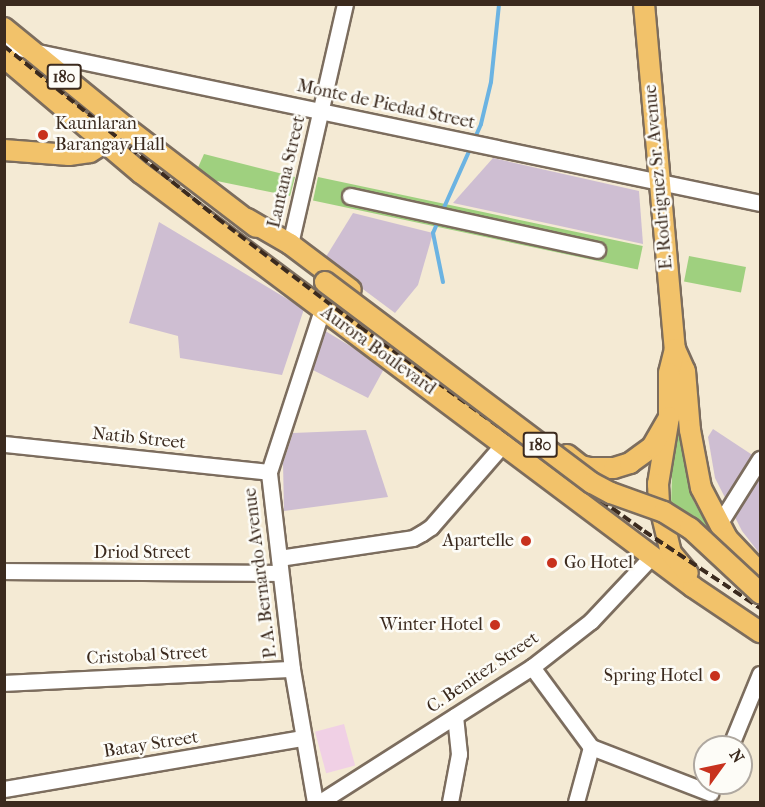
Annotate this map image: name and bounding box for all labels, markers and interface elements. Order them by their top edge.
road number: 180 [46,64,82,90]
street label: Monte de Piedad Street [295,76,477,134]
street label: E. Rodriguez Sr. Avenue [640,84,678,270]
place label: Kaunlaran Barangay Hall [55,114,165,156]
street label: Lantana Street [264,114,310,230]
marker: Kaunlaran Barangay Hall [36,128,50,142]
street label: Aurora Boulevard [316,302,440,400]
street label: Natib Street [91,423,187,455]
road number: 180 [522,432,558,458]
street label: P. A. Bernardo Avenue [240,487,282,659]
place label: Apartelle [443,530,514,552]
marker: Apartelle [519,534,533,548]
street label: Driod Street [94,542,190,564]
place label: Go Hotel [564,552,633,574]
marker: Go Hotel [545,556,559,570]
place label: Winter Hotel [380,614,483,636]
marker: Winter Hotel [488,618,502,632]
street label: C. Benitez Street [423,628,543,718]
street label: Cristobal Street [86,642,208,670]
place label: Spring Hotel [604,665,703,687]
marker: Spring Hotel [708,669,722,683]
street label: Batay Street [102,727,200,763]
north arrow [693,735,753,795]
text: N [726,746,748,766]

